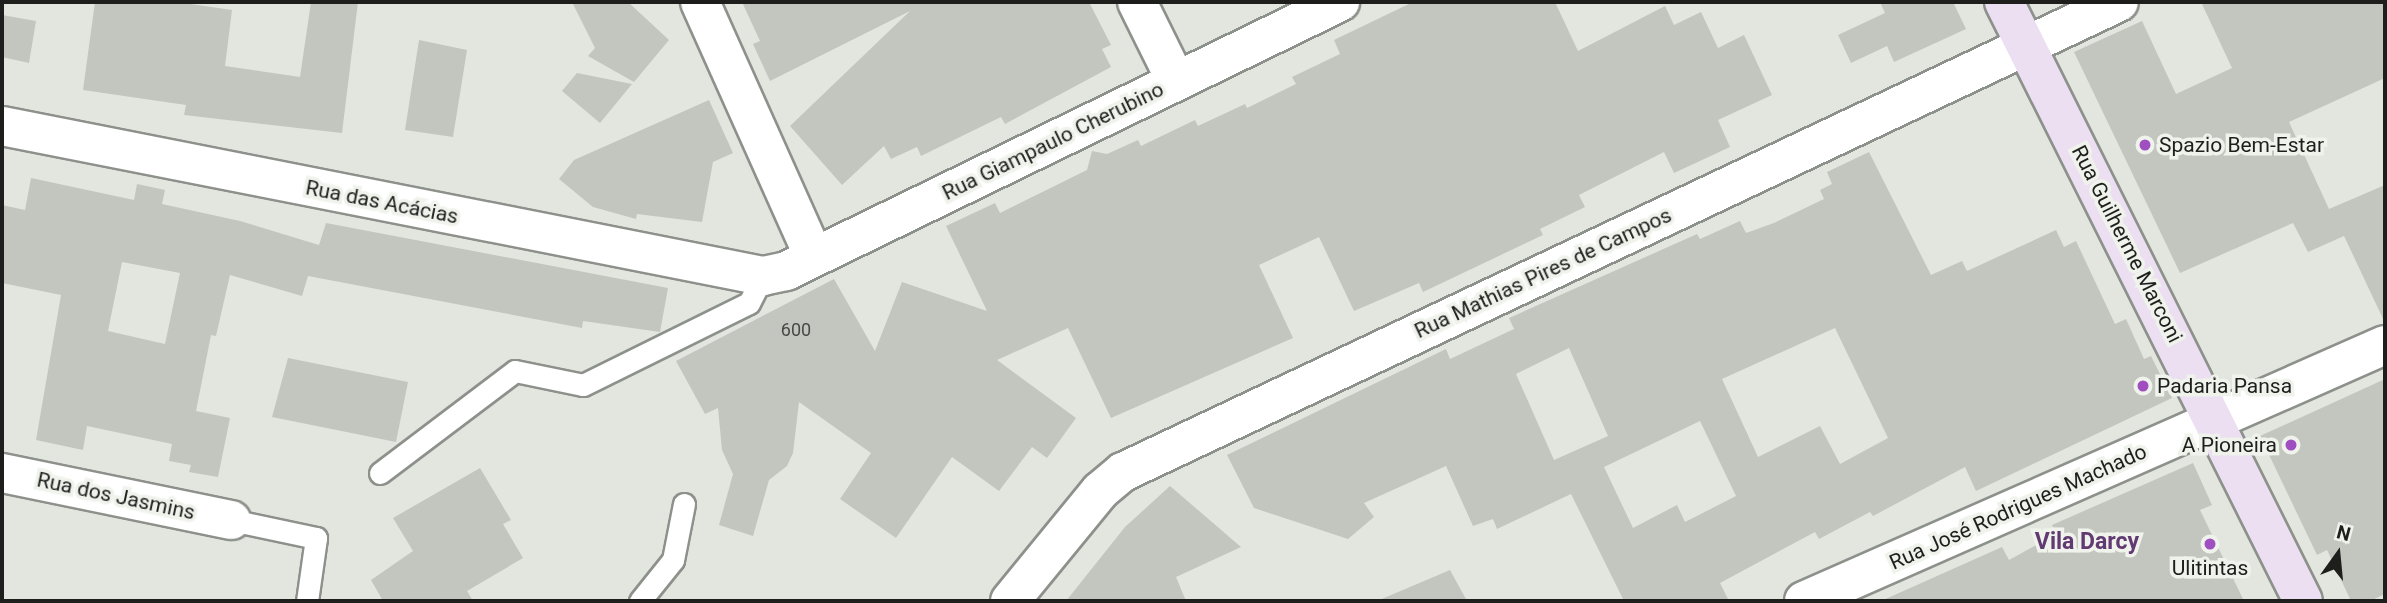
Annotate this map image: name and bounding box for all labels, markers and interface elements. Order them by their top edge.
street label: Rua Giampaulo Cherubino [938,76,1168,206]
place label: Spazio Bem-Estar [2159,132,2324,158]
marker: Spazio Bem-Estar [2137,137,2153,153]
street label: Rua Guilherme Marconi [2066,141,2188,347]
street label: Rua das Acácias [304,175,460,229]
street label: Rua Mathias Pires de Campos [1410,202,1676,344]
house number: 600 [781,319,811,341]
place label: Padaria Pansa [2157,373,2292,399]
marker: Padaria Pansa [2135,378,2151,394]
place label: A Pioneira [2182,432,2277,458]
marker: A Pioneira [2283,437,2299,453]
street label: Rua José Rodrigues Machado [1885,439,2151,575]
street label: Rua dos Jasmins [35,467,197,525]
north arrow [2303,519,2373,589]
text: N [2334,520,2353,546]
district label: Vila Darcy [2035,528,2139,556]
marker: Ulitintas [2202,536,2218,552]
place label: Ulitintas [2172,555,2248,581]

